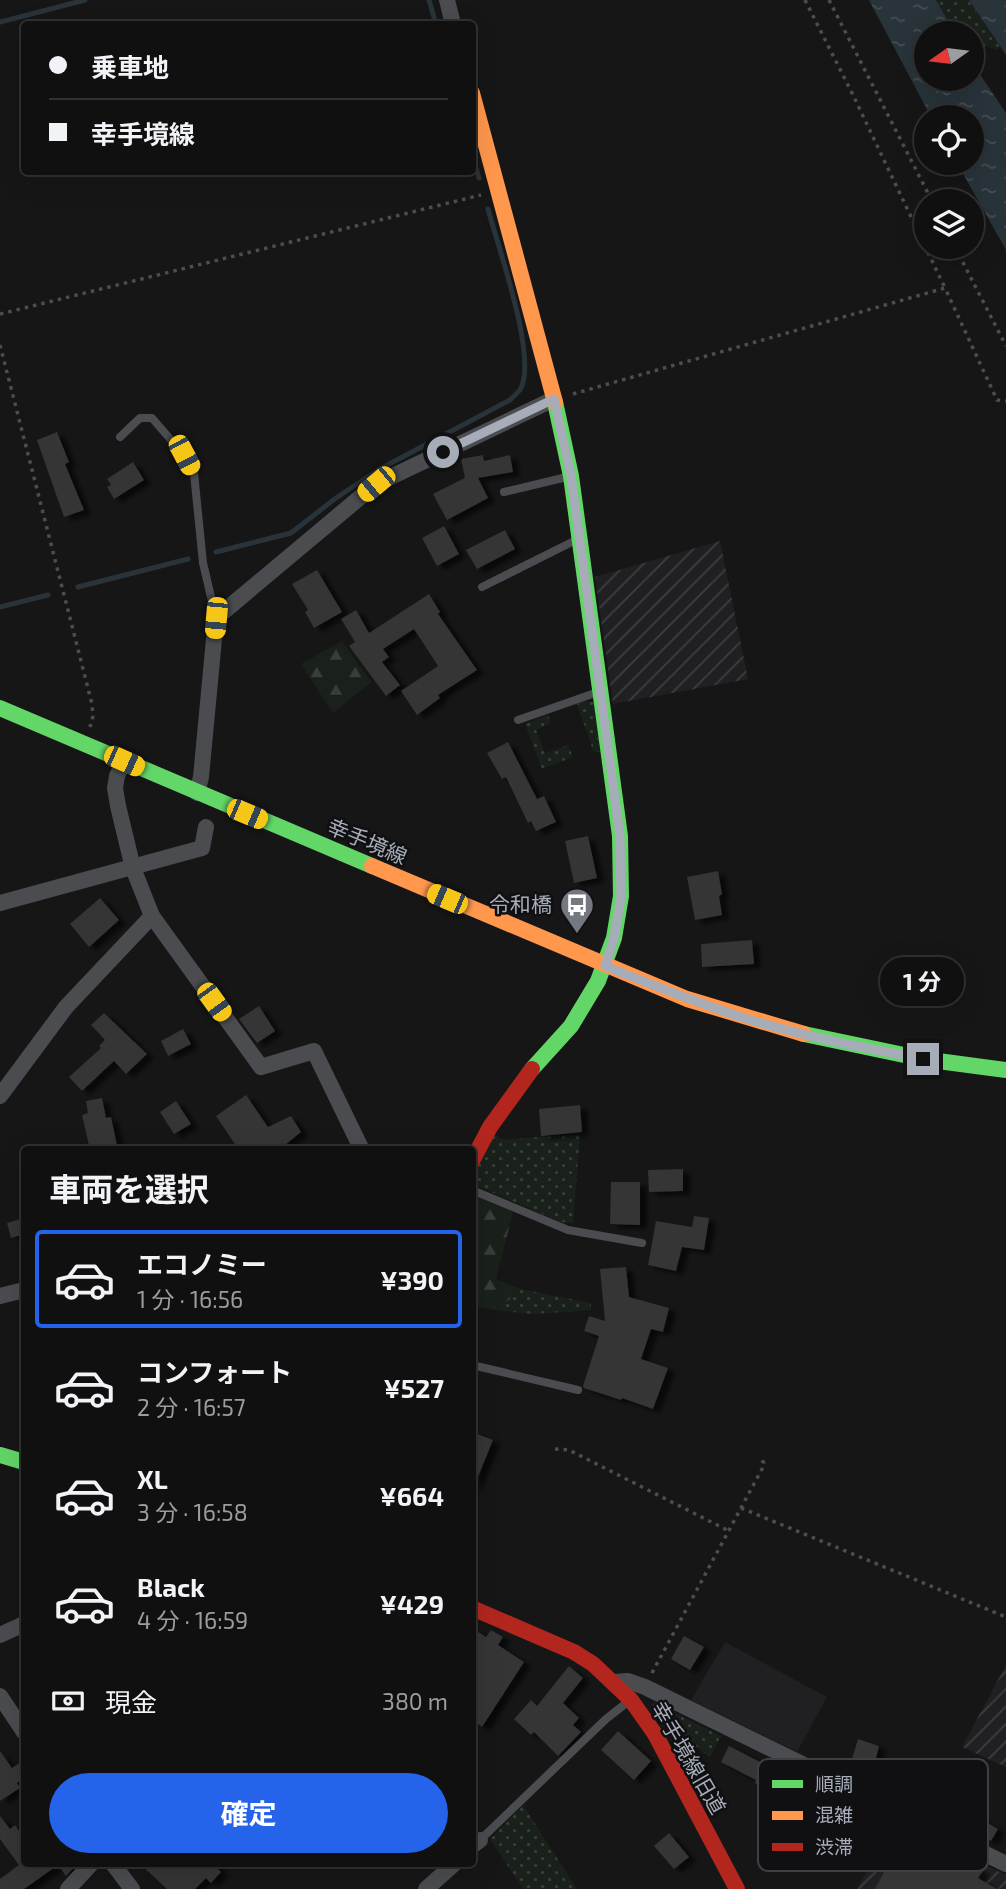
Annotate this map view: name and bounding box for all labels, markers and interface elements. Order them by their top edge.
north arrow [914,21,984,91]
map controls [914,21,984,259]
text: 乗車地 [91,51,169,82]
button: locate [914,105,984,175]
text: 幸手境線 [91,118,195,149]
button: layers [914,189,984,259]
car [165,432,204,478]
route start [427,436,459,468]
car [354,462,399,506]
car [204,596,229,640]
car [101,743,148,779]
car [224,796,271,832]
street label: 幸手境線 [324,813,411,869]
car [424,881,471,917]
bus stop icon: 令和橋 [558,886,596,935]
place label: 令和橋 [489,891,552,916]
callout: 1 分 [881,958,965,1006]
text: 1 分 [903,967,941,995]
car [194,979,235,1025]
route end [907,1043,939,1075]
text: 車両を選択 [49,1169,209,1207]
icon: car [53,1248,116,1311]
text: エコノミー [137,1248,267,1279]
text: ¥390 [380,1264,444,1295]
text: 1 分 · 16:56 [137,1285,243,1313]
icon: car [53,1356,116,1419]
text: コンフォート [137,1356,292,1387]
text: ¥527 [384,1372,444,1403]
text: 2 分 · 16:57 [137,1393,246,1421]
text: XL [137,1463,168,1494]
icon: car [53,1464,116,1527]
text: ¥664 [379,1480,444,1511]
text: 3 分 · 16:58 [137,1498,248,1526]
text: Black [137,1571,205,1602]
icon: car [53,1572,116,1635]
text: ¥429 [380,1588,444,1619]
text: 4 分 · 16:59 [137,1606,248,1634]
icon: cash [49,1682,87,1720]
text: 現金 [105,1686,157,1717]
text: 380 m [382,1687,448,1715]
street label: 幸手境線旧道 [647,1696,732,1818]
legend [758,1759,988,1871]
text: 順調 [815,1772,853,1795]
button: 確定 [49,1773,448,1853]
text: 混雑 [815,1803,853,1826]
text: 渋滞 [815,1835,853,1858]

